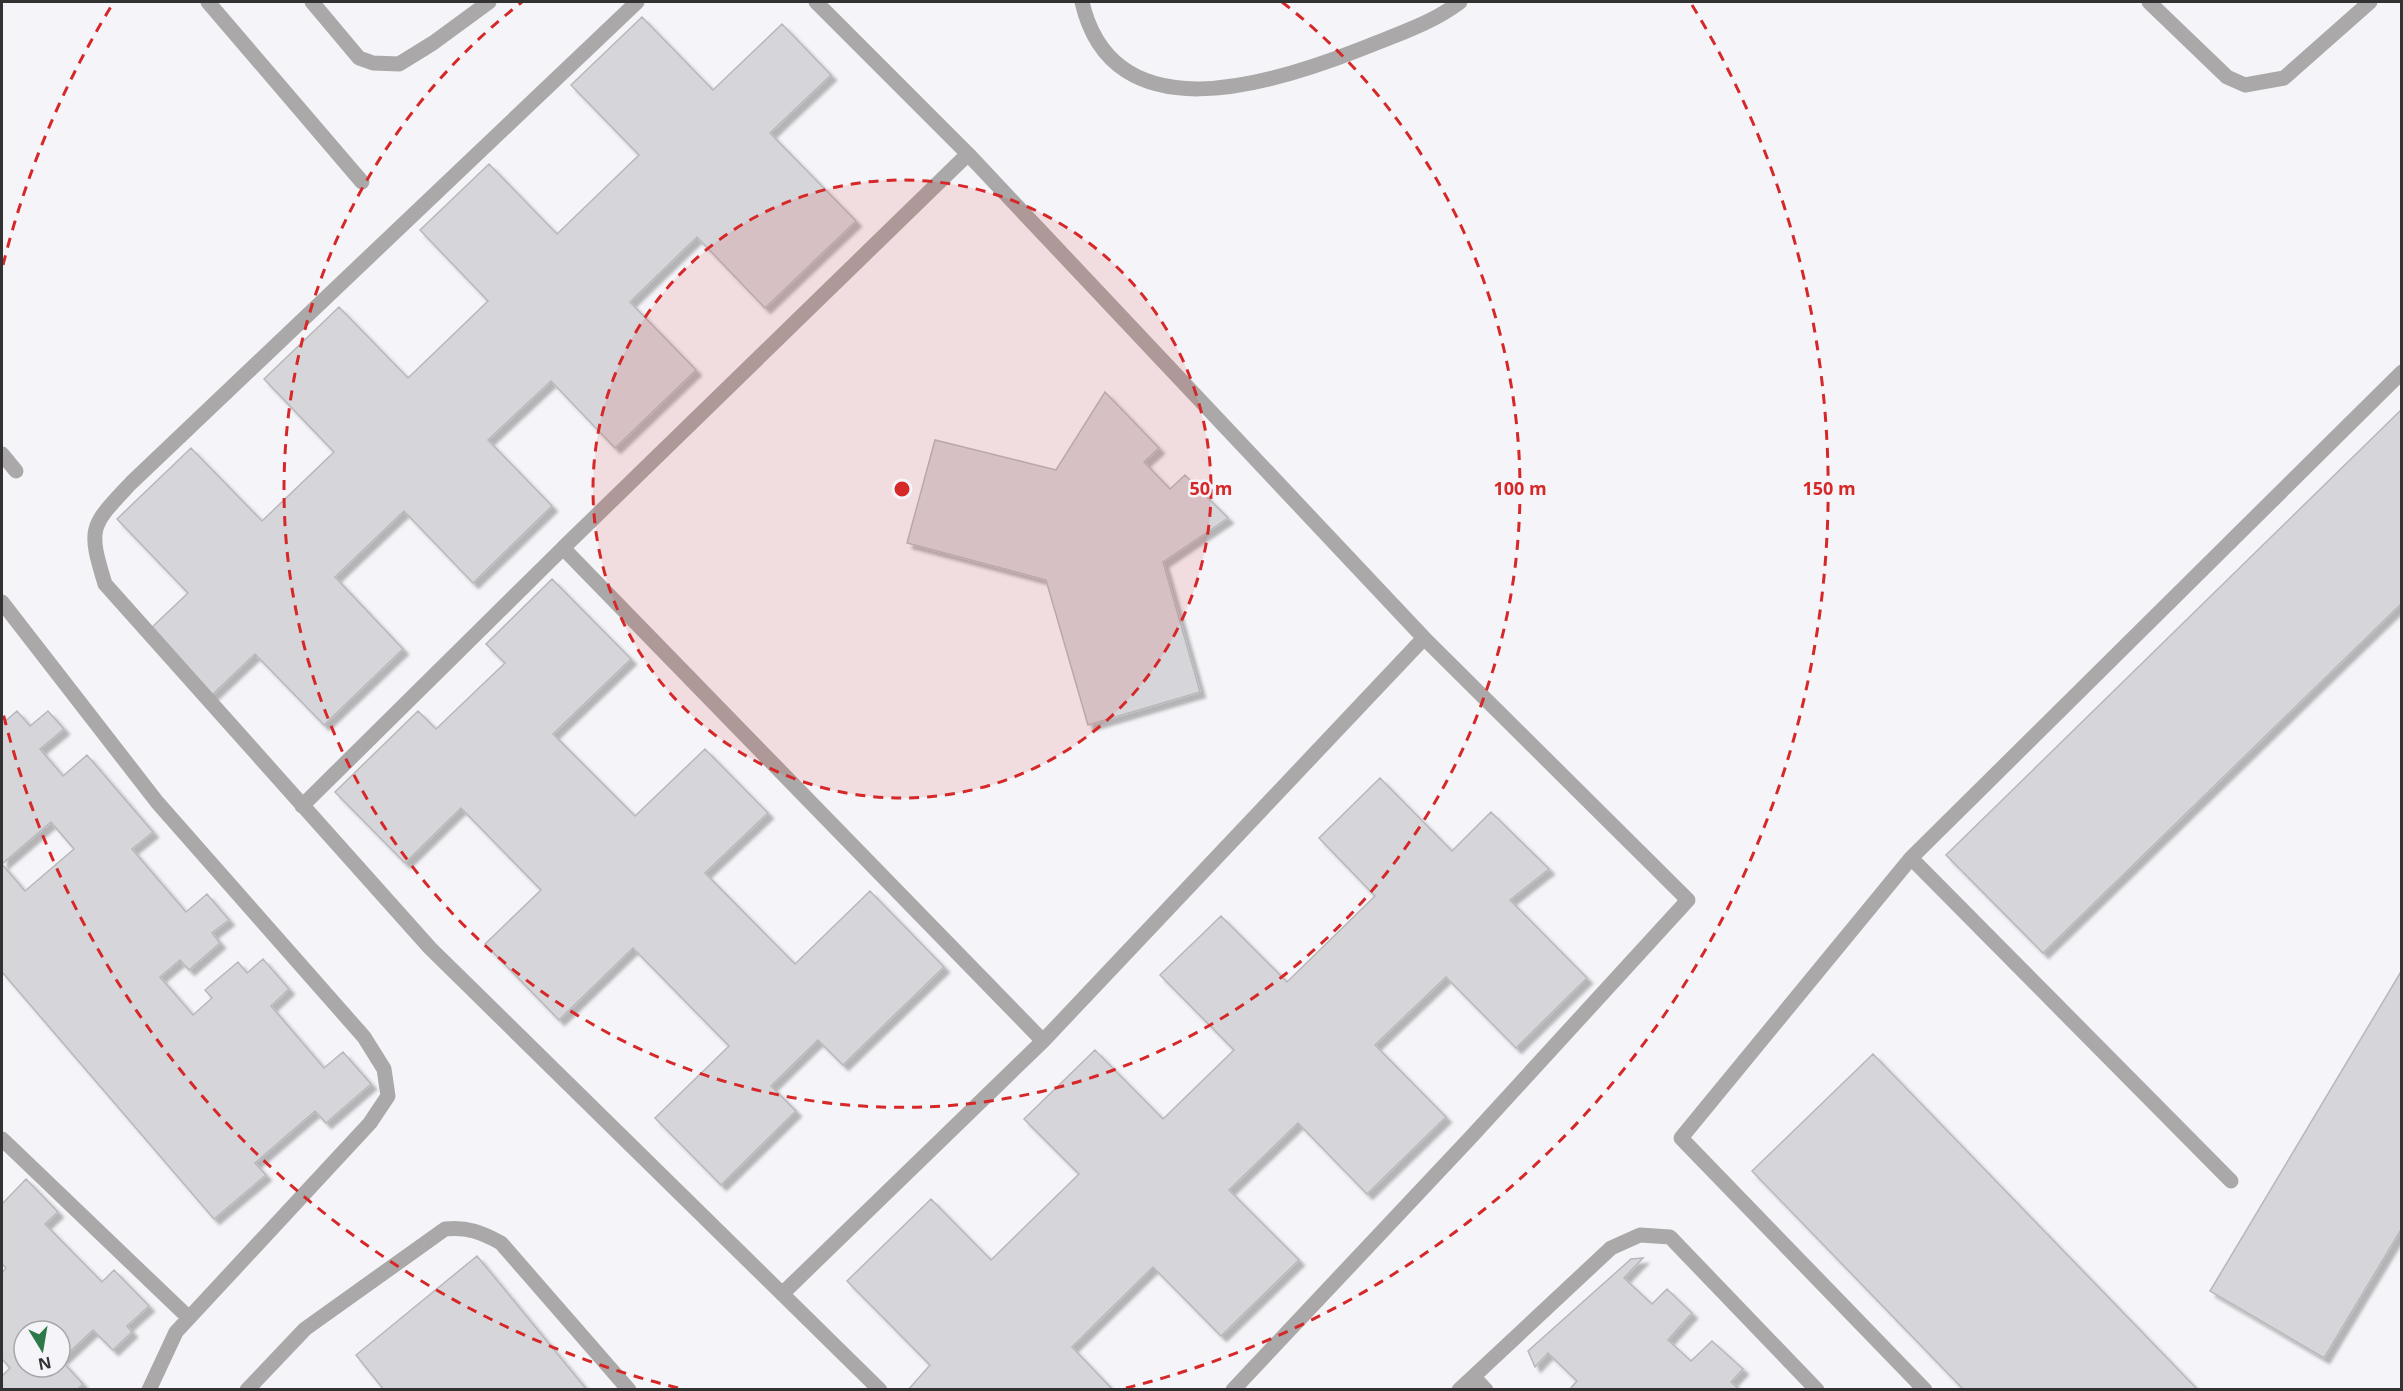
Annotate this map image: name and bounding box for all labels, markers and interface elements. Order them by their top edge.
text: 50 m [1190,476,1232,500]
text: 100 m [1493,476,1547,500]
text: 150 m [1802,476,1856,500]
centre of rings [892,479,912,499]
north arrow [12,1319,72,1379]
text: N [36,1352,53,1376]

